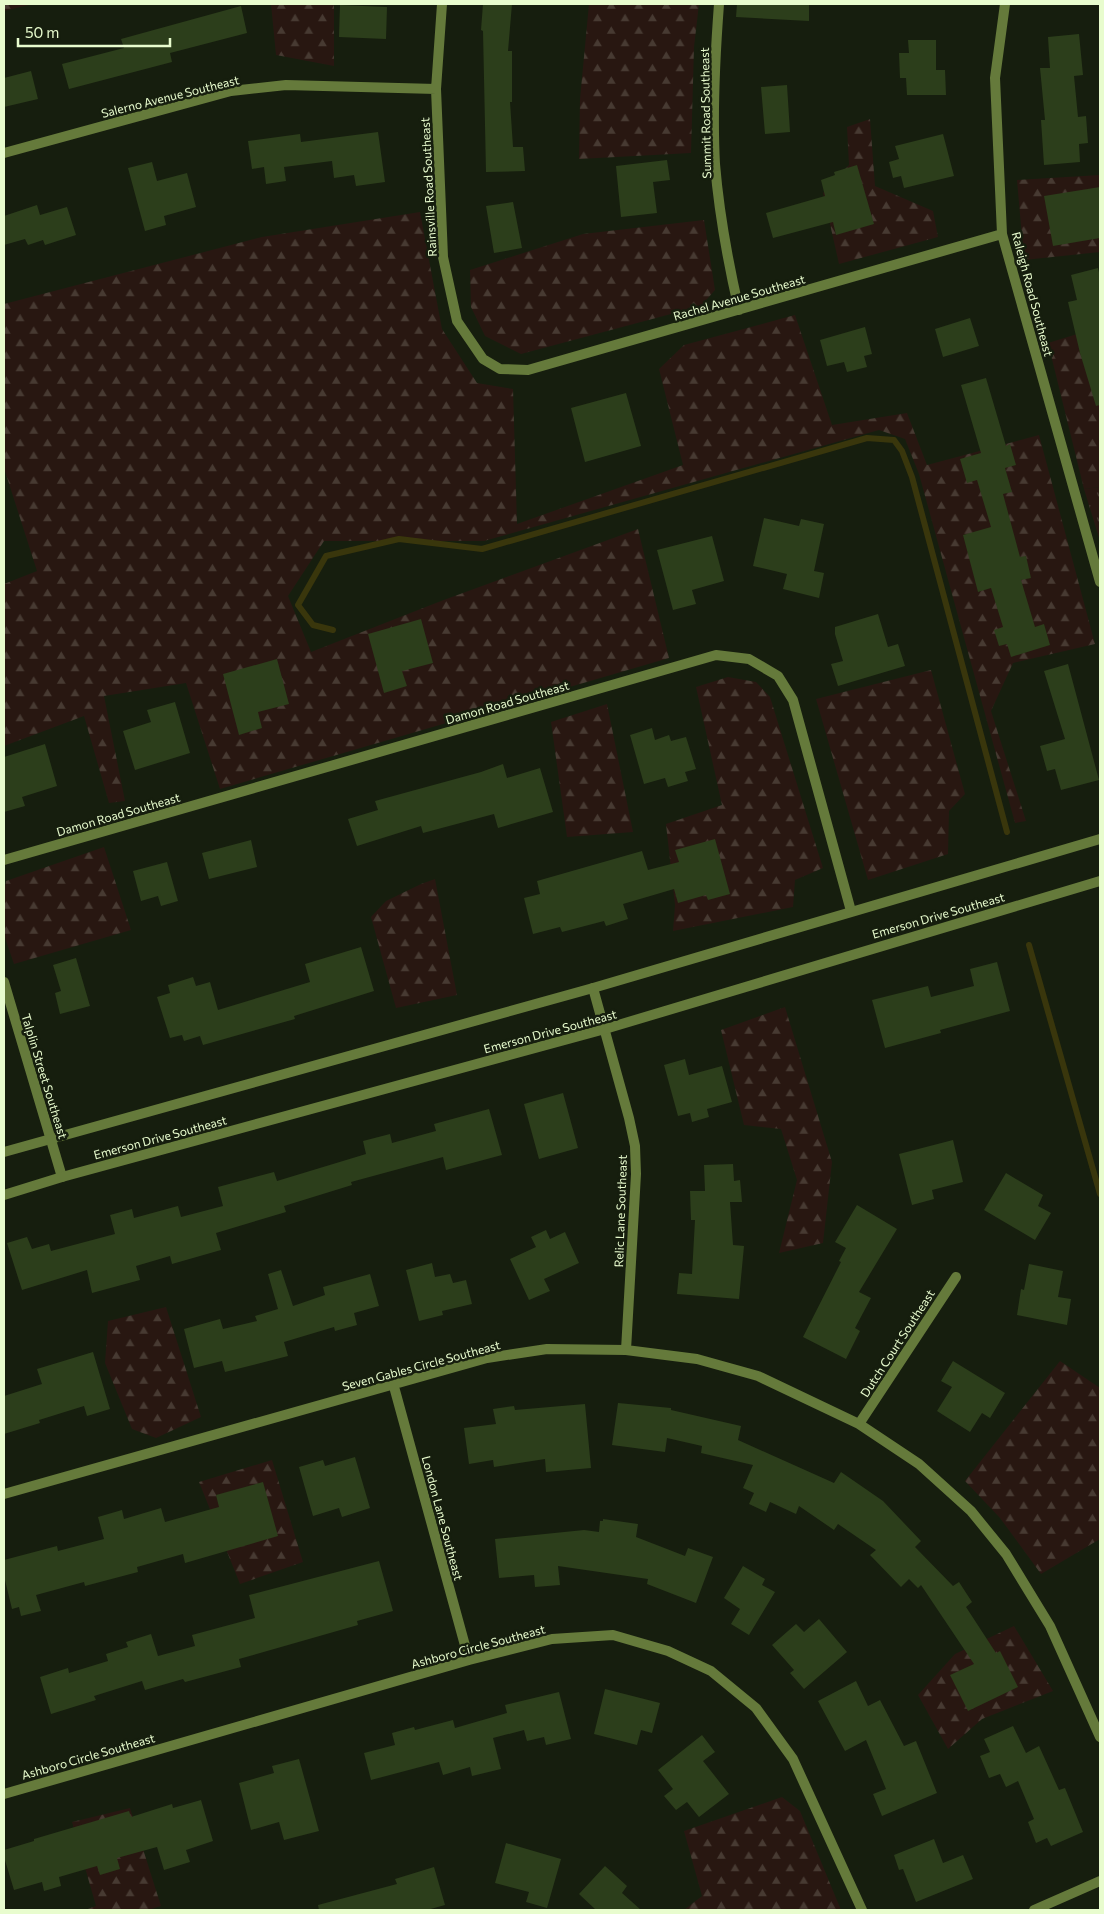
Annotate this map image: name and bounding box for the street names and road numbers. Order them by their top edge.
street label: Summit Road Southeast [697,47,713,179]
street label: Salerno Avenue Southeast [100,72,241,120]
street label: Rainsville Road Southeast [417,117,439,257]
street label: Raleigh Road Southeast [1010,230,1056,358]
street label: Rachel Avenue Southeast [671,271,807,323]
street label: Damon Road Southeast [444,678,570,726]
street label: Damon Road Southeast [55,790,181,838]
street label: Emerson Drive Southeast [870,889,1006,941]
street label: Emerson Drive Southeast [482,1006,618,1056]
street label: Talplin Street Southeast [19,1012,71,1140]
street label: Emerson Drive Southeast [92,1112,228,1162]
street label: Relic Lane Southeast [611,1154,629,1268]
street label: Dutch Court Southeast [857,1287,937,1399]
street label: Seven Gables Circle Southeast [340,1337,502,1393]
street label: London Lane Southeast [420,1454,466,1582]
street label: Ashboro Circle Southeast [409,1621,547,1671]
street label: Ashboro Circle Southeast [20,1730,156,1782]

